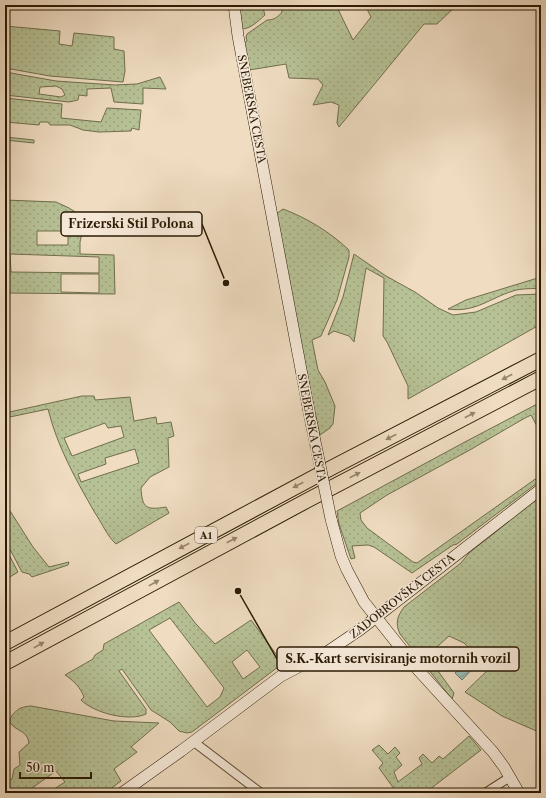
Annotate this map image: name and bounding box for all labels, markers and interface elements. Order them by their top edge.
street label: SNEBERSKA CESTA [235,53,270,165]
callout: Frizerski Stil Polona [61,212,202,236]
text: Frizerski Stil Polona [68,216,195,231]
street label: SNEBERSKA CESTA [295,372,330,484]
one-way arrow [501,374,512,380]
one-way arrow [464,412,476,418]
one-way arrow [385,434,397,440]
one-way arrow [349,472,361,478]
one-way arrow [293,482,304,488]
road number: A1 [195,527,217,543]
one-way arrow [227,537,238,543]
one-way arrow [178,543,190,550]
street label: ZADOBROVŠKA CESTA [346,549,458,641]
one-way arrow [148,579,159,586]
one-way arrow [33,641,45,648]
callout: S.K.-Kart servisiranje motornih vozil [277,647,519,671]
text: S.K.-Kart servisiranje motornih vozil [285,651,511,666]
scale bar [20,754,91,780]
text: 50 m [26,760,55,775]

